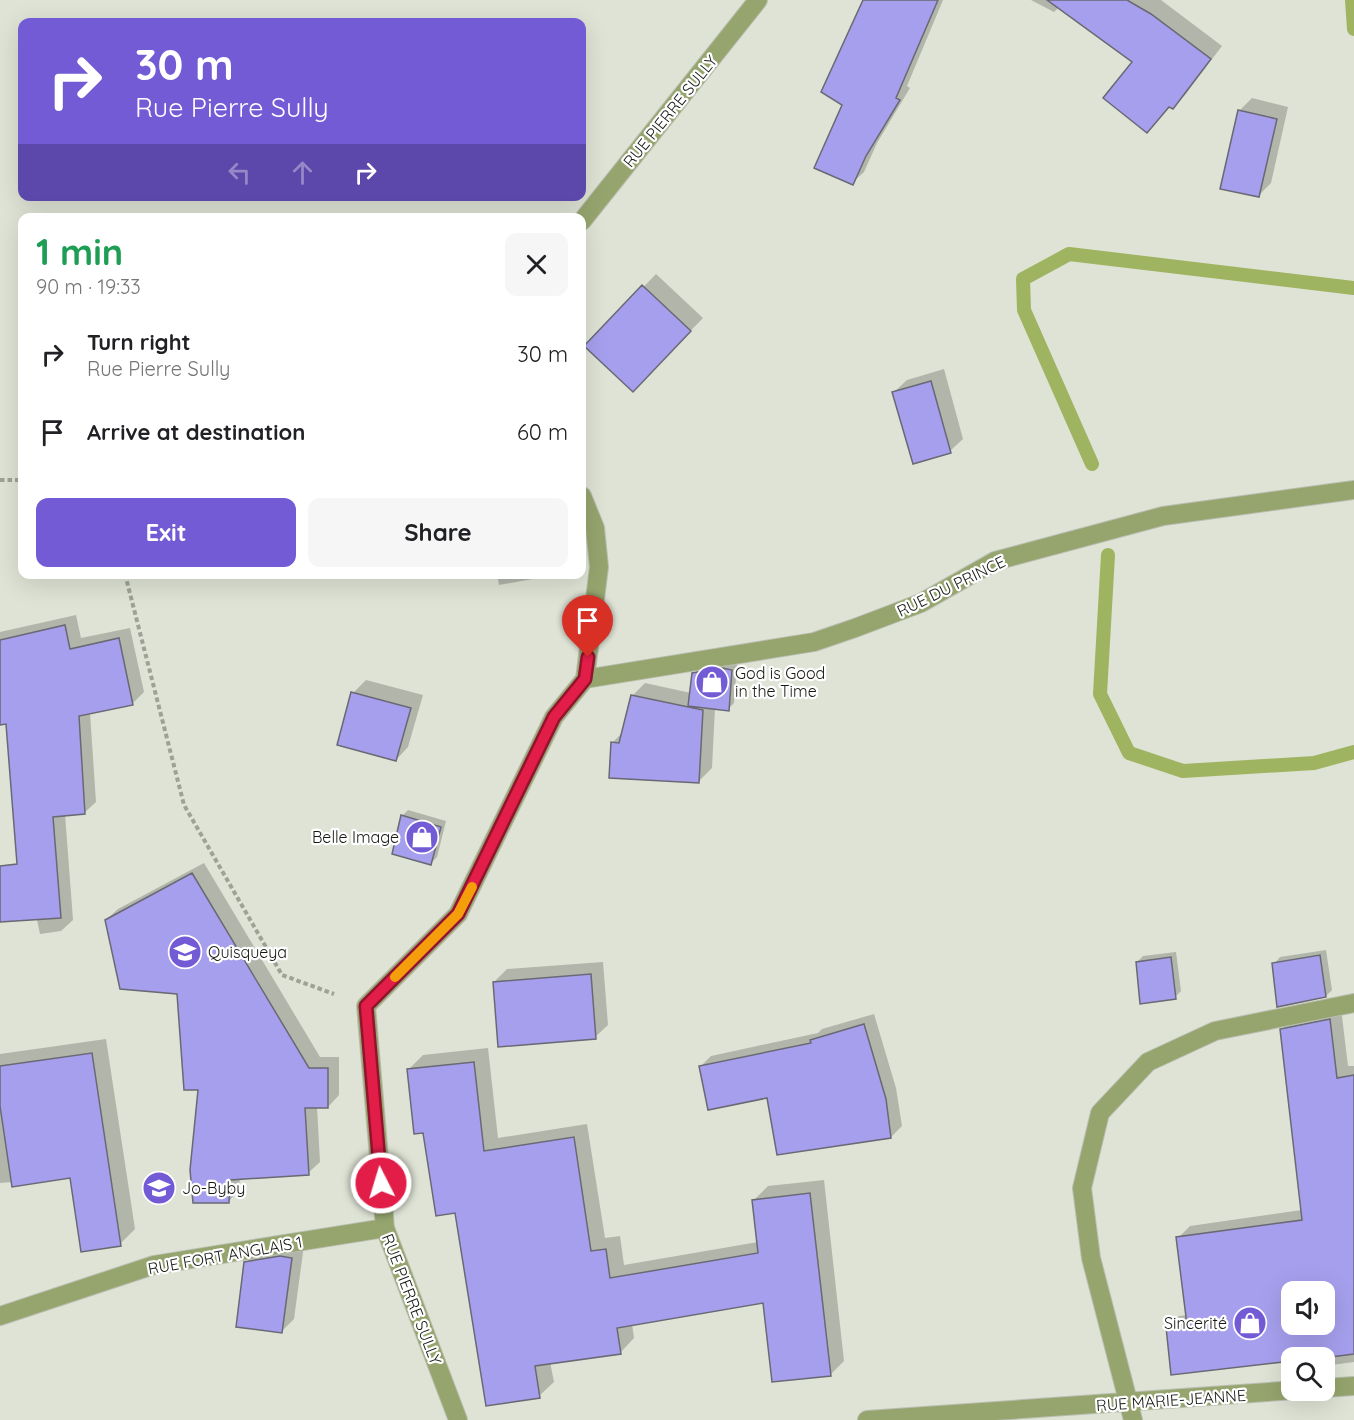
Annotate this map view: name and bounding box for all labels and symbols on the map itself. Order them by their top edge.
street label: RUE PIERRE SULLY [619,51,721,171]
street label: RUE DU PRINCE [893,551,1009,621]
pin [562,595,613,657]
place label: God is Good in the Time [735,663,825,701]
shop icon: God is Good in the Time [694,664,730,700]
shop icon: Belle Image [404,819,440,855]
place label: Belle Image [312,827,399,847]
school or university icon: Quisqueya [167,934,203,970]
place label: Quisqueya [208,942,287,962]
position arrow [349,1151,413,1215]
school or university icon: Jo-Byby [141,1170,177,1206]
place label: Jo-Byby [182,1178,245,1198]
street label: RUE PIERRE SULLY [378,1231,446,1367]
street label: RUE FORT ANGLAIS 1 [146,1232,304,1278]
shop icon: Sincerité [1232,1305,1268,1341]
place label: Sincerité [1164,1313,1227,1333]
street label: RUE MARIE-JEANNE [1095,1385,1247,1415]

